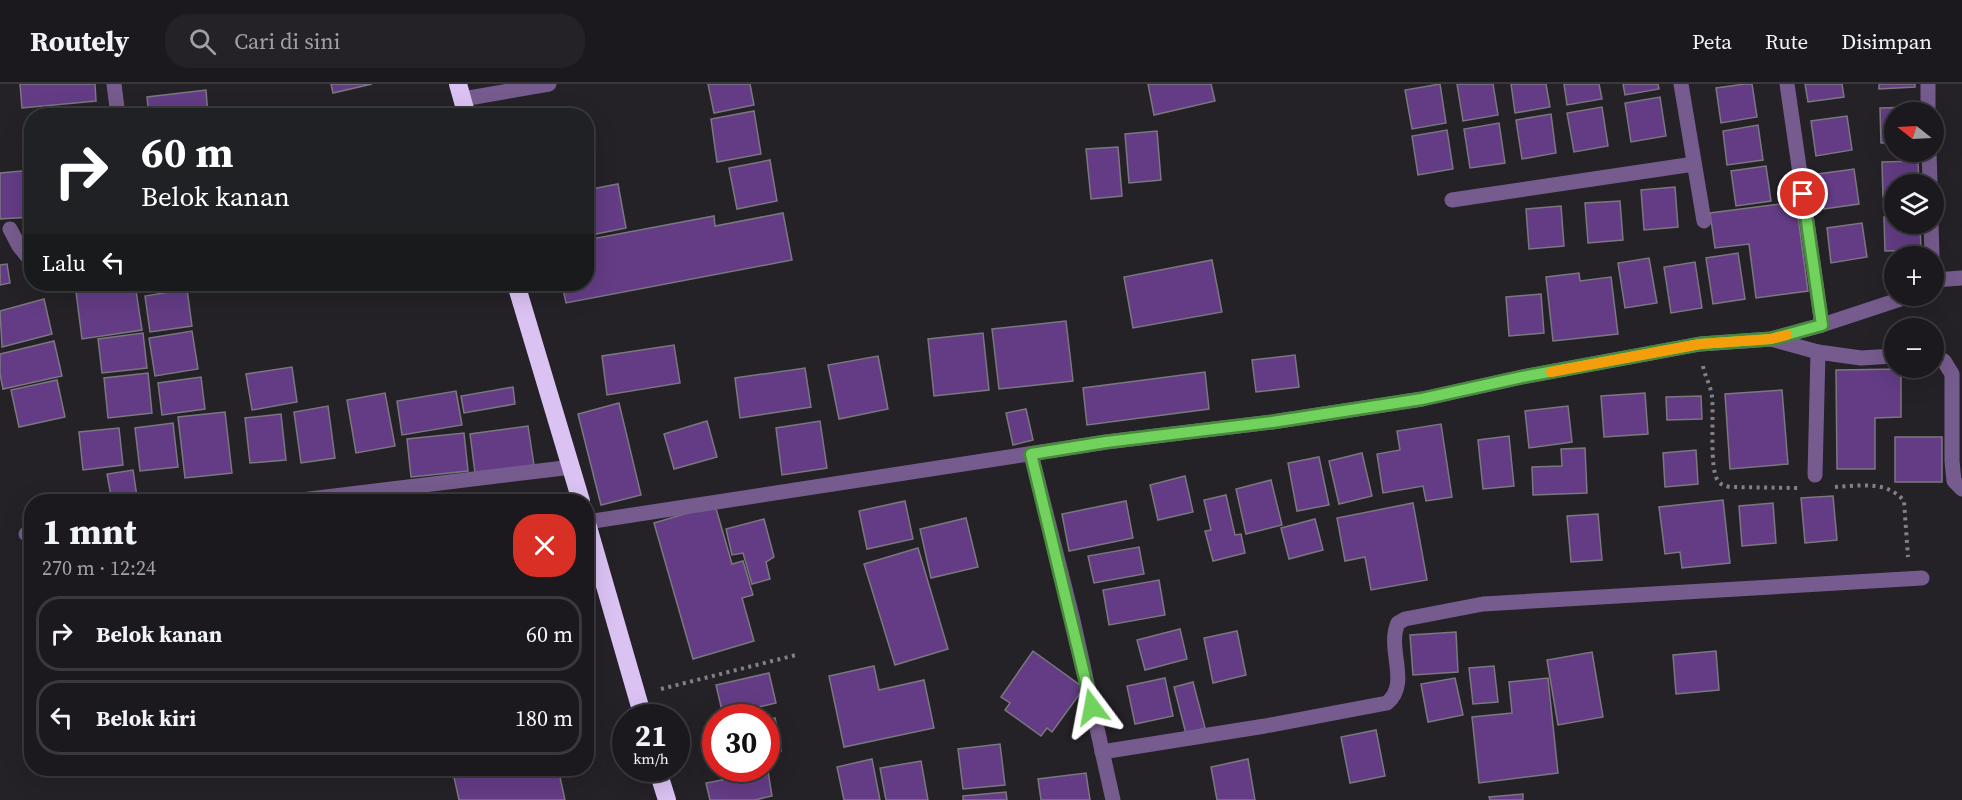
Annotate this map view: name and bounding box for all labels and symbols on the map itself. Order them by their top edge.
north arrow [1884,102,1944,162]
pin [1777,168,1828,219]
position arrow [1060,675,1124,739]
speed limit sign: 30 [702,704,780,782]

